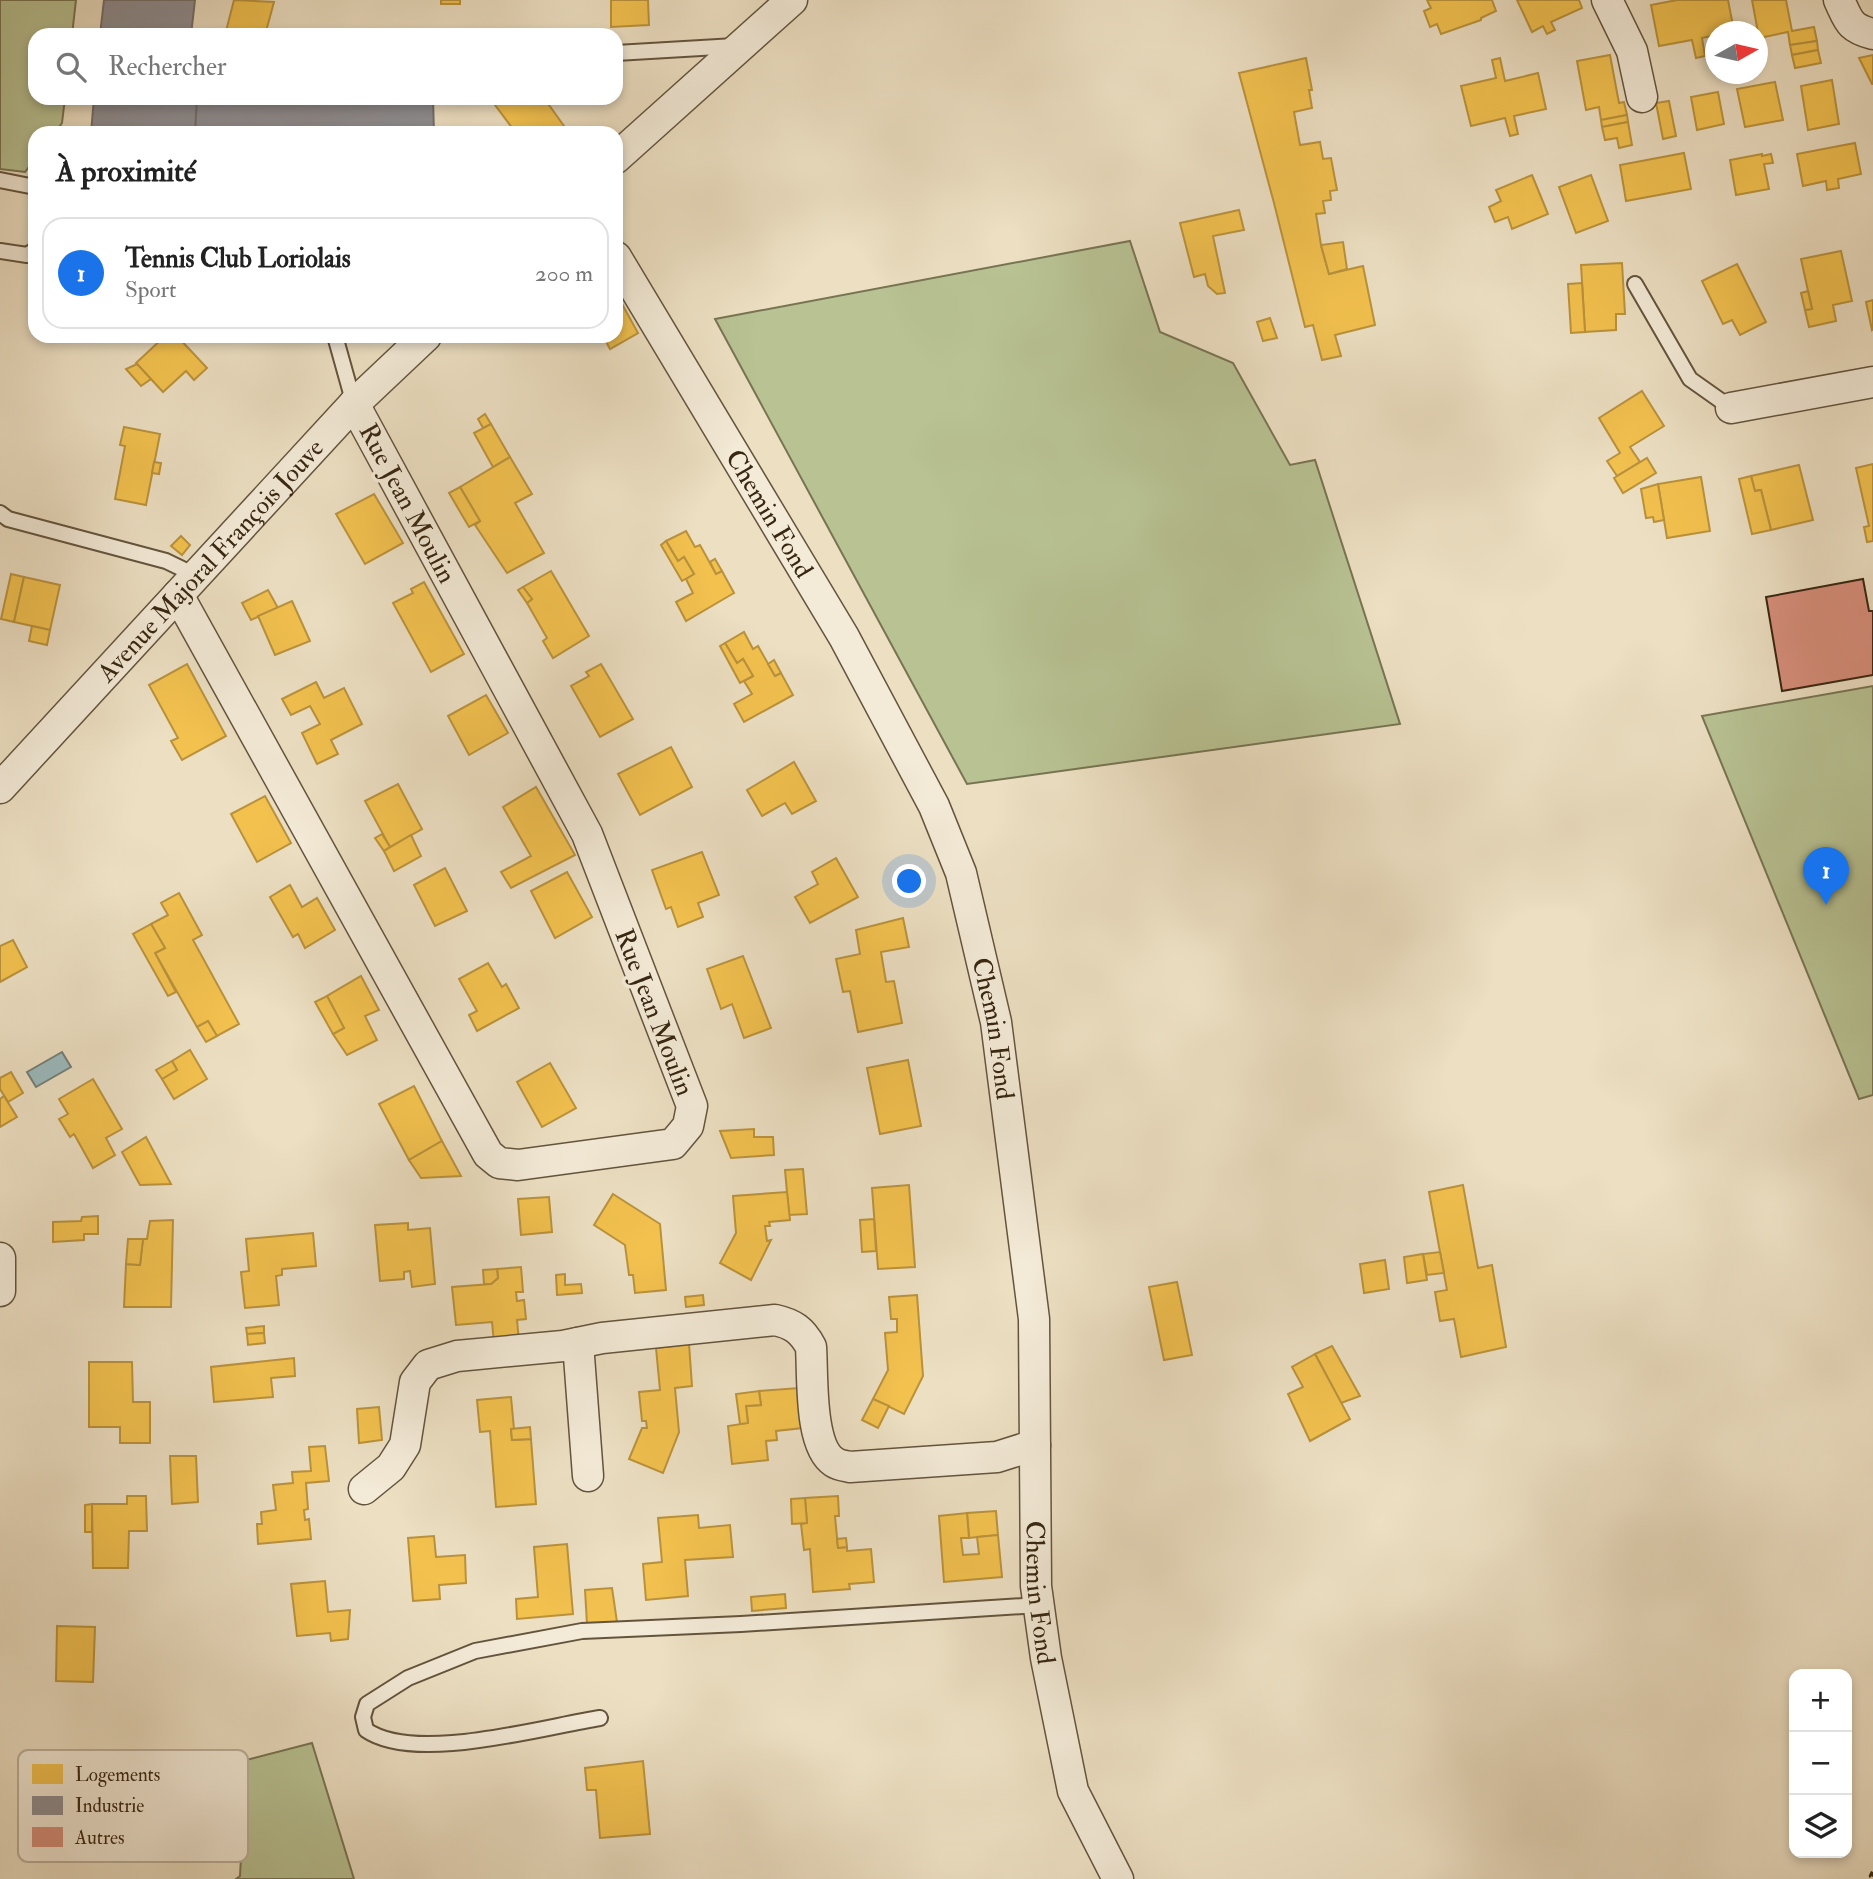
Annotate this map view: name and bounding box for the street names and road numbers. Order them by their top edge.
street label: Rue Jean Moulin [352,418,463,589]
street label: Avenue Majoral François Jouve [90,433,331,690]
street label: Chemin Fond [718,444,820,584]
street label: Rue Jean Moulin [608,924,701,1100]
street label: Chemin Fond [964,954,1021,1102]
street label: Chemin Fond [1019,1521,1062,1666]

